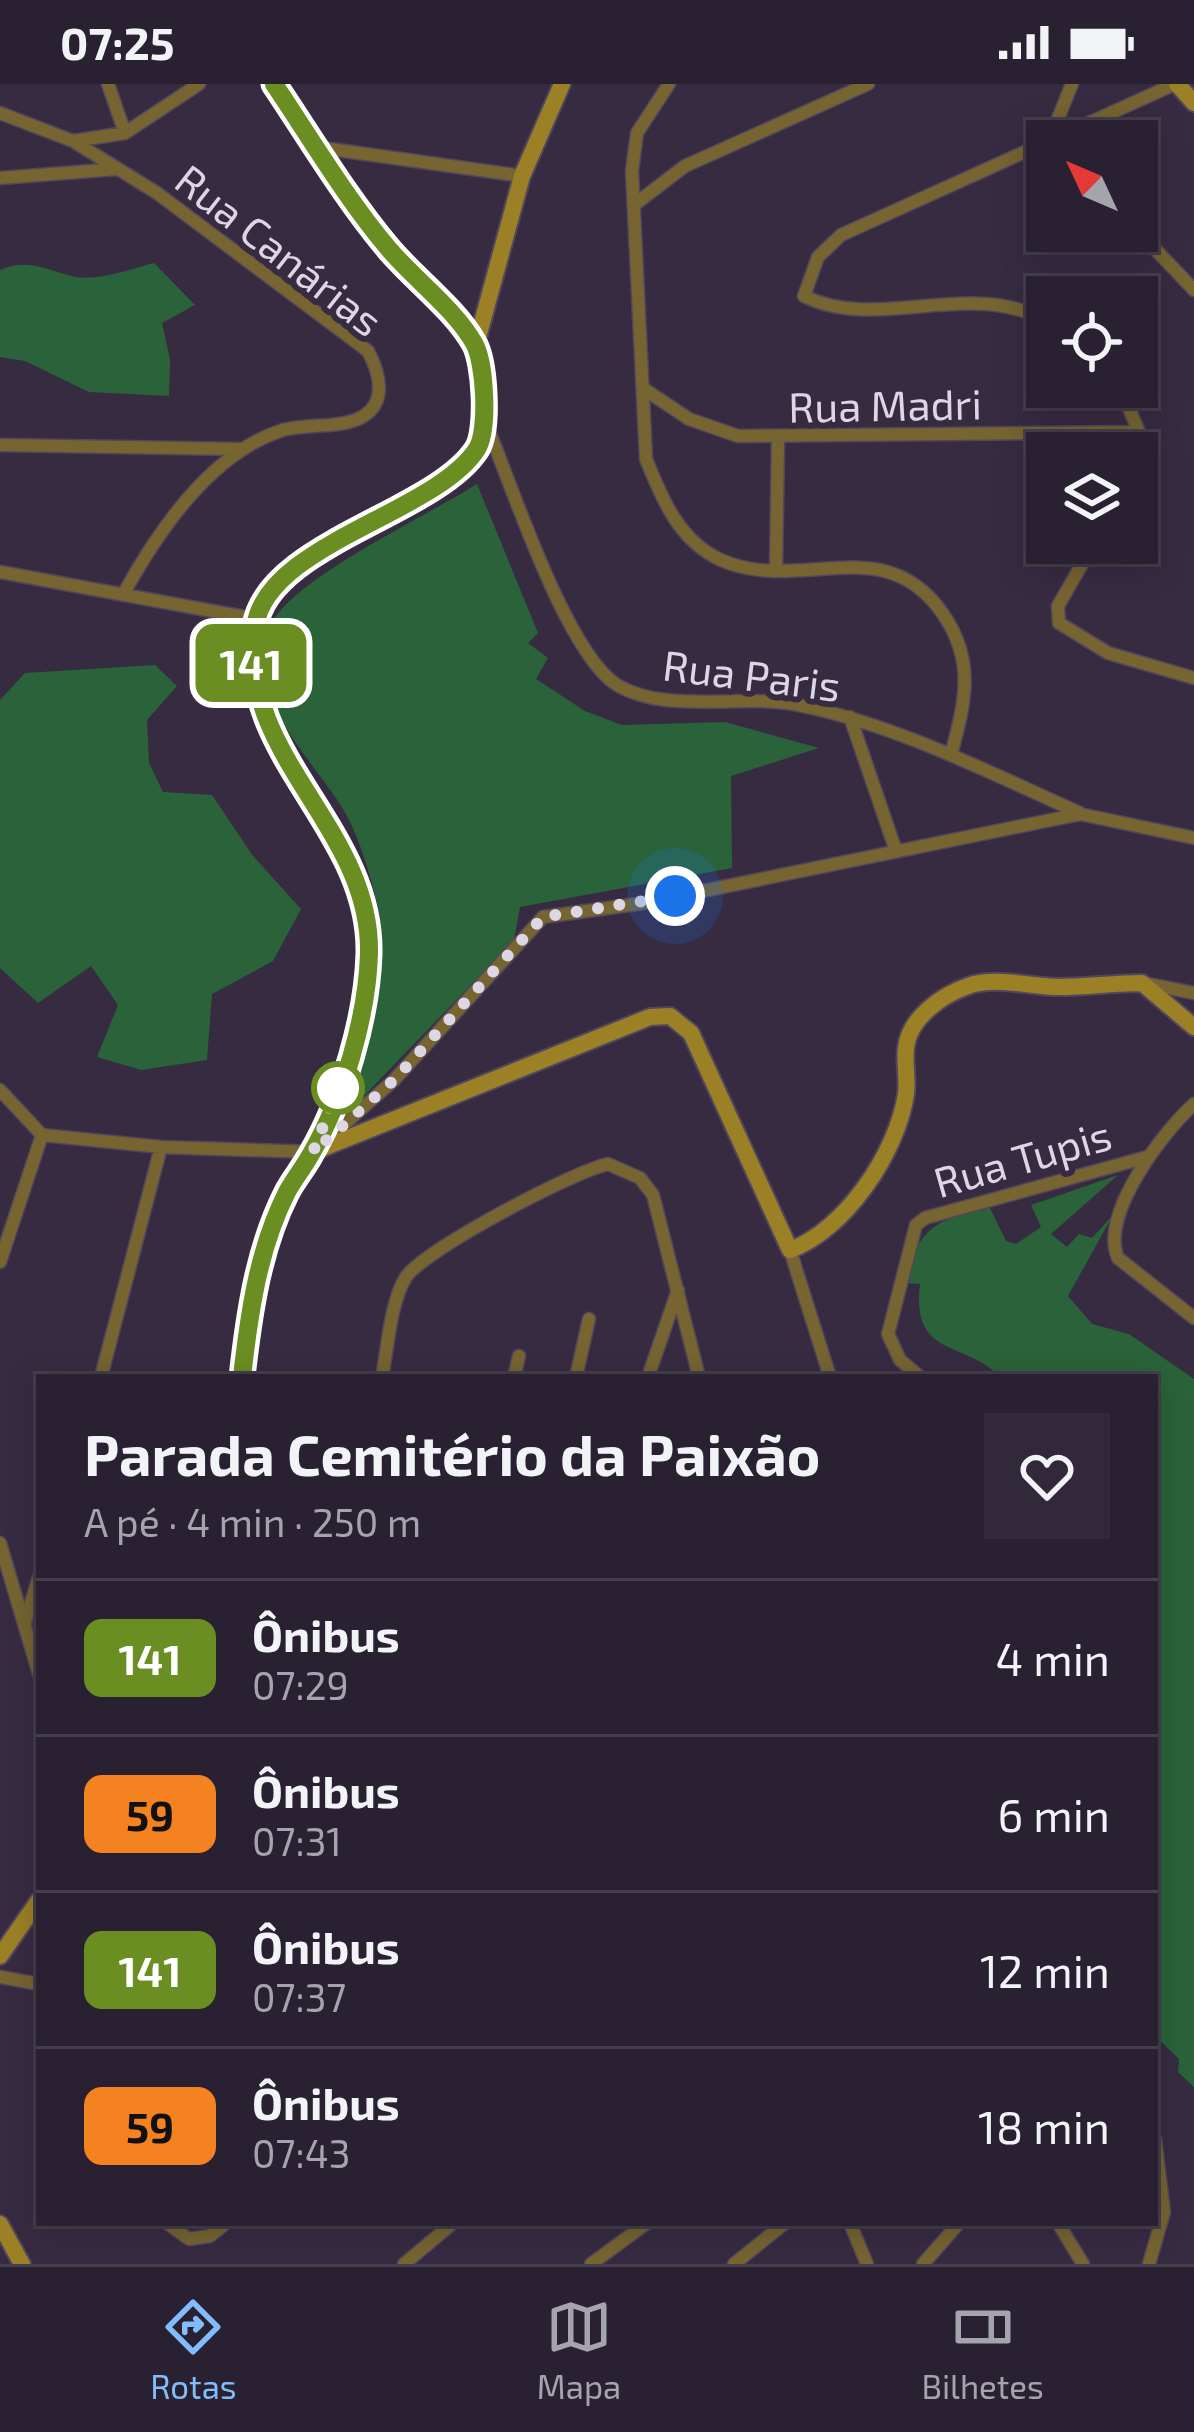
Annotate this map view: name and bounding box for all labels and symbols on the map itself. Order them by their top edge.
north arrow [1026,120,1158,252]
street label: Rua Canárias [167,153,393,345]
street label: Rua Madri [788,377,982,431]
line badge: 141 [182,624,320,702]
street label: Rua Paris [660,638,844,710]
your location [645,866,705,926]
unlabelled marker [313,1063,363,1113]
street label: Rua Tupis [928,1108,1116,1206]

